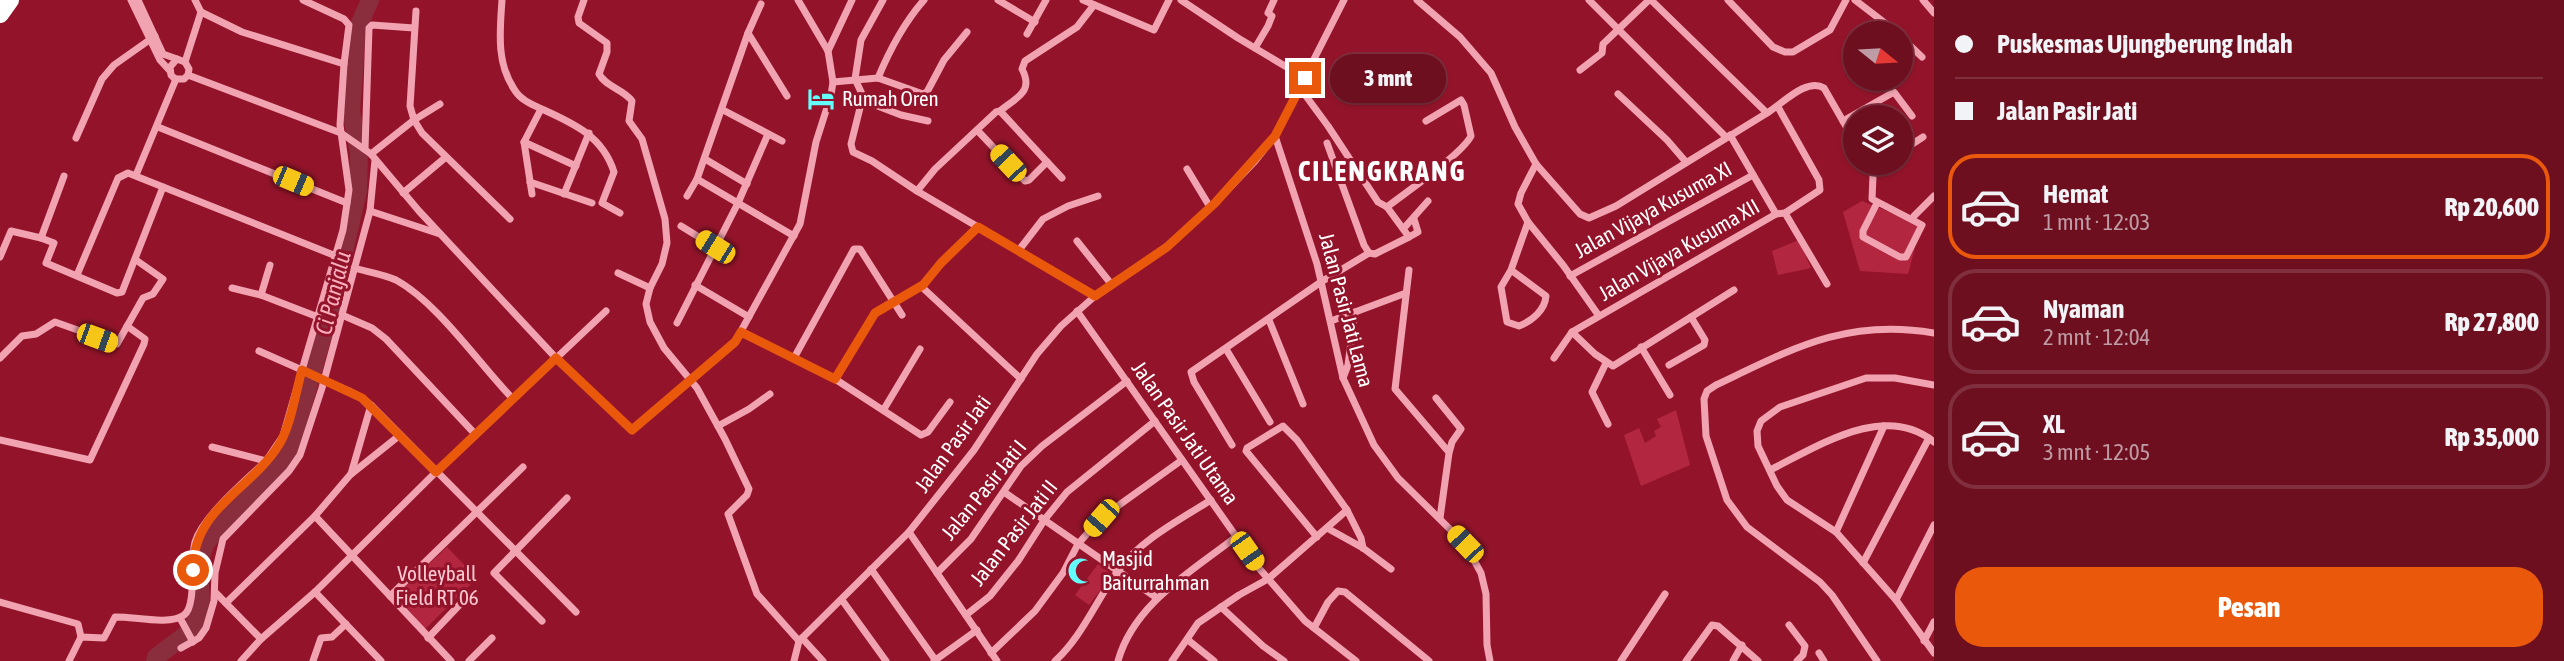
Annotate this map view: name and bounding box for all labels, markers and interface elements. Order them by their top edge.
north arrow [1843,21,1913,91]
map controls [1843,21,1913,175]
text: Puskesmas Ujungberung Indah [1997,29,2293,59]
callout: 3 mnt [1330,54,1445,102]
route end [1289,62,1321,94]
text: 3 mnt [1364,65,1412,91]
hotel icon: Rumah Oren [806,84,836,114]
place label: Rumah Oren [842,86,939,110]
text: Jalan Pasir Jati [1997,96,2137,126]
button: layers [1843,105,1913,175]
car [986,140,1031,186]
district label: CILENGKRANG [1298,155,1466,187]
street label: Jalan Vijaya Kusuma XI [1570,156,1735,262]
car [270,163,317,199]
icon: car [1959,175,2022,238]
text: Hemat [2043,179,2108,209]
text: Rp 20,600 [2444,192,2539,222]
street label: Jalan Vijaya Kusuma XII [1594,193,1763,305]
text: 1 mnt · 12:03 [2043,209,2150,235]
car [692,227,739,267]
street label: Jalan Pasir Jati Lama [1315,230,1379,390]
water label: Ci Panjalu [310,249,356,337]
icon: car [1959,290,2022,353]
text: Nyaman [2043,294,2124,324]
text: Rp 27,800 [2444,307,2539,337]
car [74,321,121,355]
text: 2 mnt · 12:04 [2043,324,2150,350]
street label: Jalan Pasir Jati Utama [1127,356,1244,509]
street label: Jalan Pasir Jati [909,391,995,496]
icon: car [1959,405,2022,468]
text: XL [2043,409,2065,439]
text: Rp 35,000 [2444,422,2539,452]
street label: Jalan Pasir Jati I [936,435,1031,544]
text: 3 mnt · 12:05 [2043,439,2150,465]
street label: Jalan Pasir Jati II [965,475,1062,590]
car [1080,495,1123,541]
car [1443,522,1488,566]
car [1227,528,1268,574]
place label: Masjid Baiturrahman [1102,546,1210,594]
route start [177,554,209,586]
mosque icon: Masjid Baiturrahman [1066,556,1096,586]
park label: Volleyball Field RT 06 [395,561,479,609]
button: Pesan [1955,567,2543,647]

